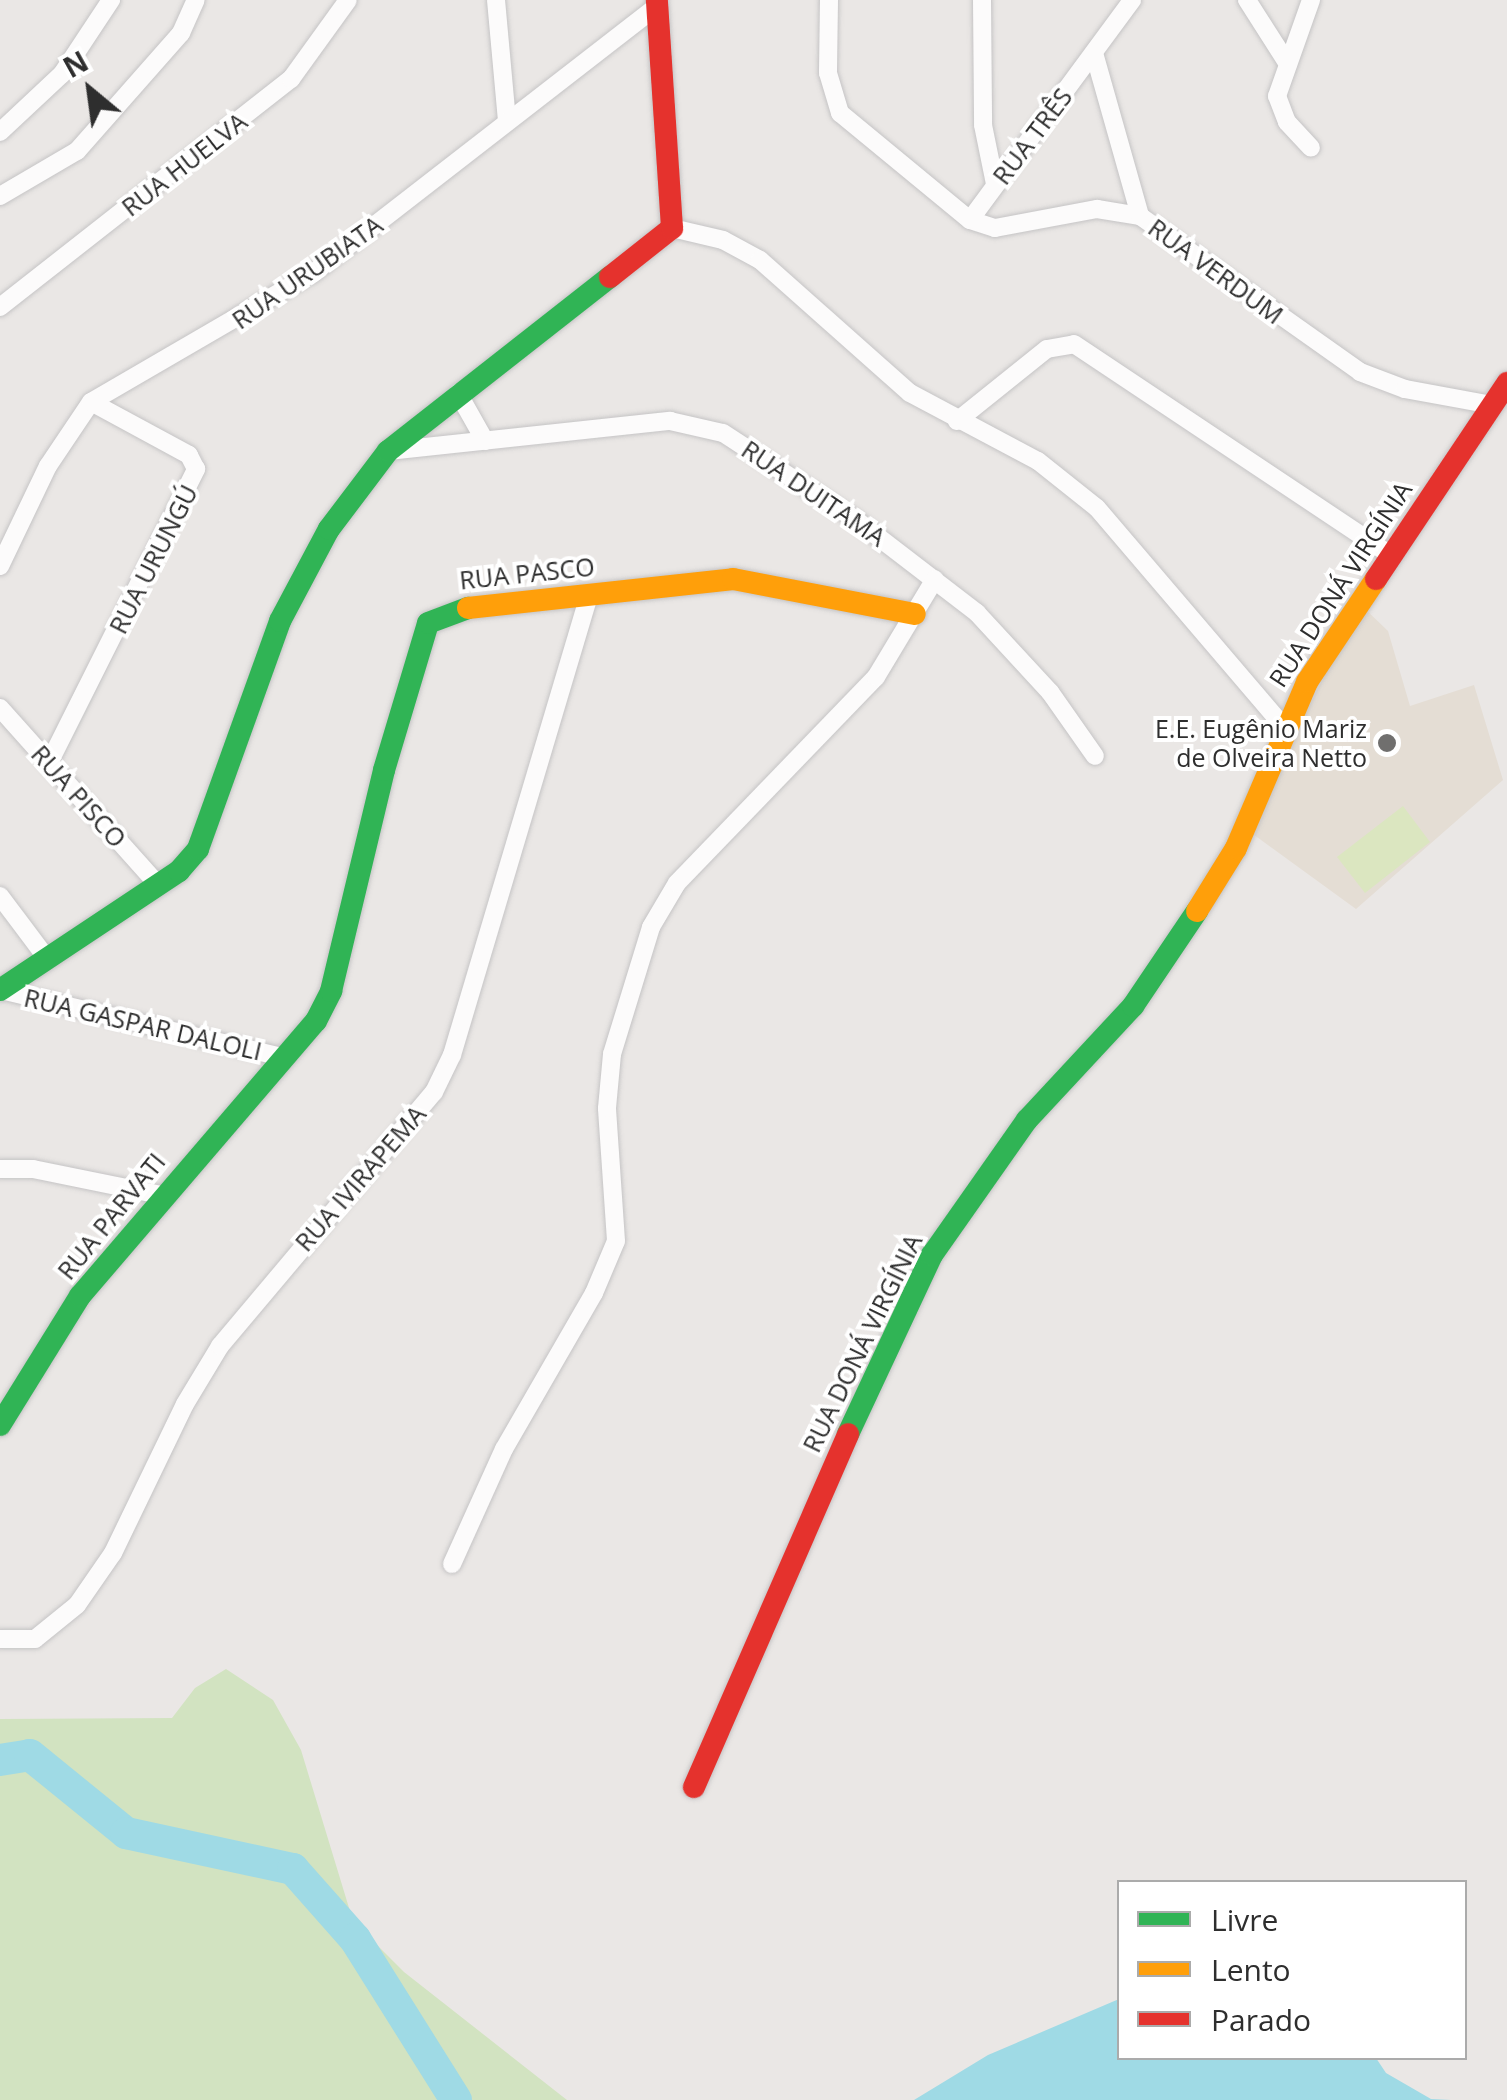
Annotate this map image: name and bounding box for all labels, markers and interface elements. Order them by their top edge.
north arrow [40,40,140,140]
text: N [56,42,95,86]
street label: RUA TRÊS [986,82,1078,190]
street label: RUA HUELVA [116,106,252,222]
street label: RUA URUBIATA [226,209,388,335]
street label: RUA VERDUM [1143,212,1289,330]
street label: RUA DUITAMA [736,434,892,552]
street label: RUA DONÁ VIRGÍNIA [1262,476,1418,692]
street label: RUA URUNGÚ [103,480,203,638]
street label: RUA PASCO [458,551,596,595]
place label: E.E. Eugênio Mariz de Olveira Netto [1155,714,1367,773]
marker: E.E. Eugênio Mariz de Olveira Netto [1376,732,1398,754]
street label: RUA PISCO [25,739,133,853]
street label: RUA GASPAR DALOLI [21,982,265,1066]
street label: RUA IVIRAPEMA [289,1099,431,1257]
street label: RUA PARVATI [51,1147,171,1285]
street label: RUA DONÁ VIRGÍNIA [796,1229,928,1457]
legend [1117,1880,1467,2060]
text: Livre [1211,1899,1278,1940]
text: Lento [1211,1949,1291,1990]
text: Parado [1211,1999,1311,2040]

